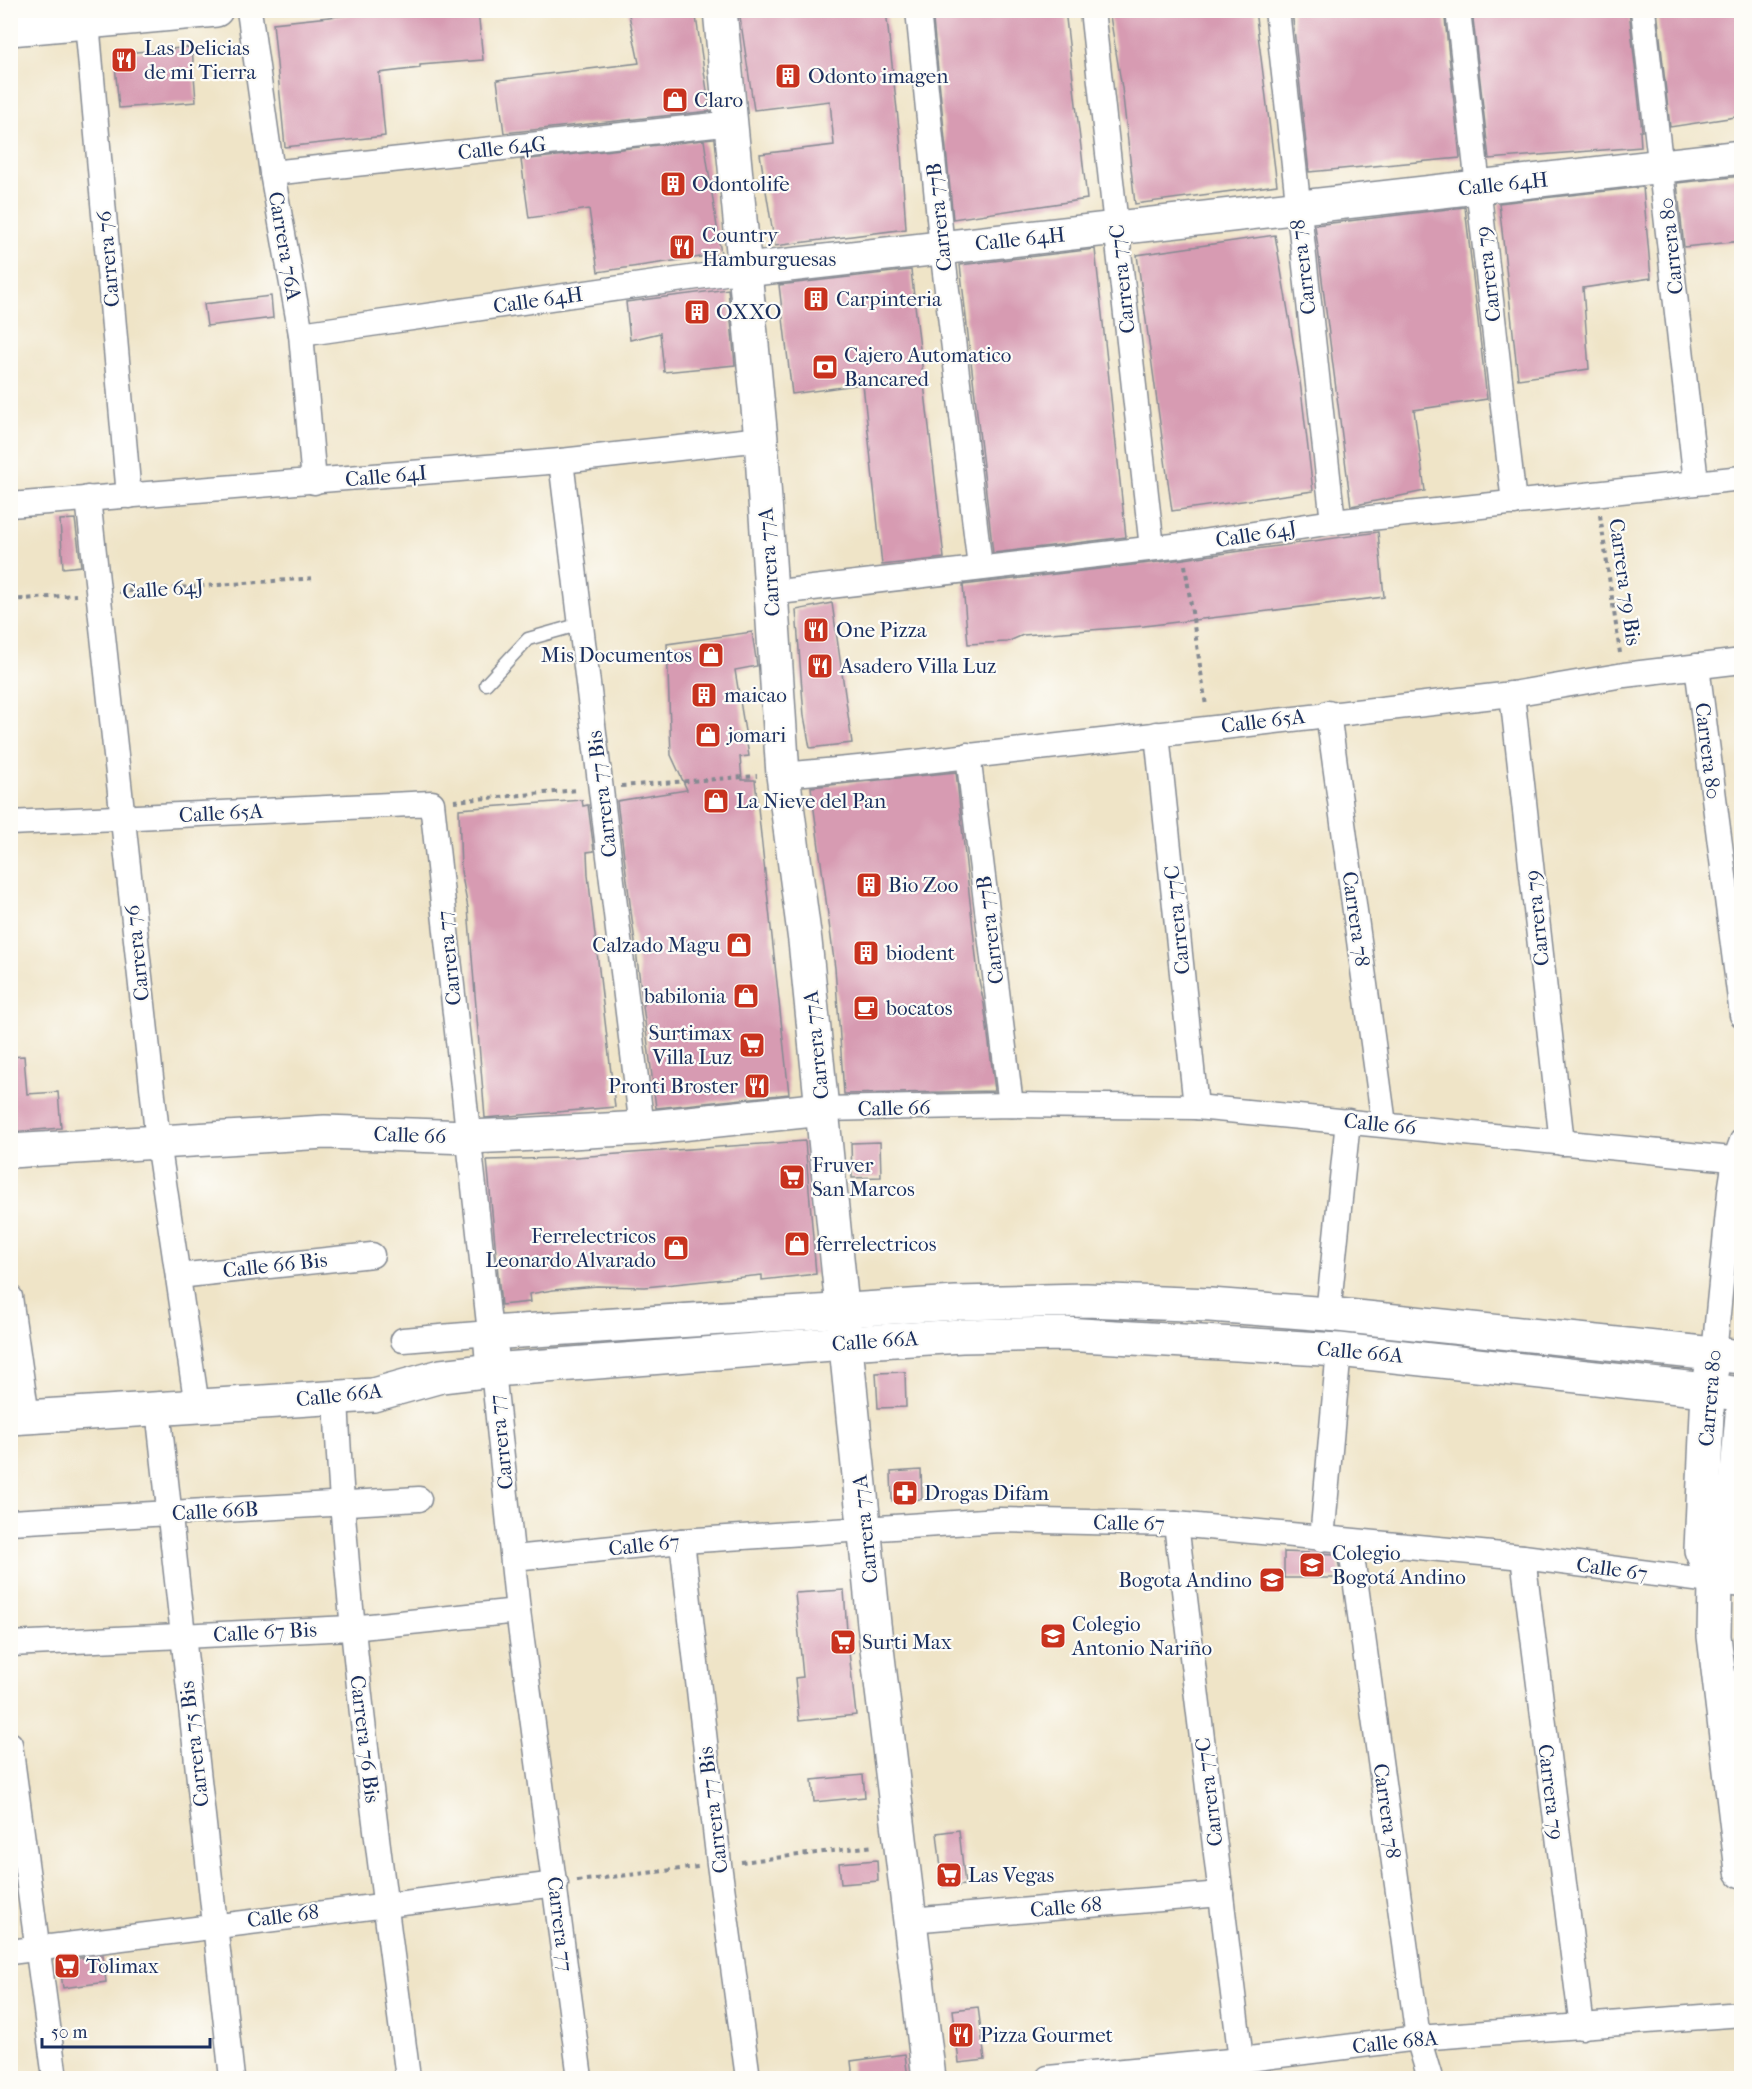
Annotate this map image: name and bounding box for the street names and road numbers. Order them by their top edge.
street label: Calle 64G [457,131,548,165]
street label: Carrera 77B [921,162,957,272]
street label: Calle 64H [1457,167,1550,201]
street label: Carrera 76A [264,190,306,303]
street label: Carrera 80 [1654,196,1688,296]
street label: Carrera 76 [92,209,124,308]
street label: Carrera 78 [1285,218,1321,316]
street label: Calle 64H [974,222,1067,256]
street label: Carrera 77C [1104,223,1140,335]
street label: Carrera 79 [1470,225,1506,323]
street label: Calle 64H [492,282,585,318]
street label: Calle 64I [344,460,428,492]
street label: Carrera 77A [753,506,785,617]
street label: Calle 64J [1214,516,1298,552]
street label: Carrera 79 Bis [1604,517,1646,647]
street label: Calle 64J [121,574,205,604]
street label: Carrera 80 [1690,701,1726,801]
street label: Calle 65A [1220,704,1307,738]
street label: Carrera 77 Bis [582,729,622,859]
street label: Calle 65A [178,799,264,827]
street label: Carrera 77C [1159,864,1195,976]
street label: Carrera 79 [1520,869,1554,967]
street label: Carrera 78 [1337,870,1375,968]
street label: Carrera 77B [971,874,1009,986]
street label: Carrera 76 [120,903,154,1002]
street label: Carrera 77 [432,909,466,1007]
street label: Carrera 77A [798,989,834,1100]
street label: Calle 66 [857,1095,931,1121]
street label: Calle 66 [1342,1108,1418,1140]
street label: Calle 66 [373,1122,447,1148]
street label: Calle 66 Bis [222,1248,329,1282]
street label: Calle 66A [831,1326,919,1356]
street label: Calle 66A [1316,1336,1405,1368]
street label: Carrera 80 [1694,1349,1726,1447]
street label: Calle 66A [295,1379,384,1411]
street label: Carrera 77 [484,1393,518,1491]
street label: Carrera 77A [847,1473,883,1584]
street label: Calle 66B [171,1497,259,1525]
street label: Calle 67 [1093,1510,1165,1536]
street label: Calle 67 [607,1529,681,1561]
street label: Calle 67 [1575,1552,1649,1586]
street label: Calle 67 Bis [213,1617,318,1647]
street label: Carrera 76 Bis [345,1674,385,1805]
street label: Carrera 75 Bis [174,1680,214,1808]
street label: Carrera 77C [1190,1736,1228,1848]
street label: Carrera 79 [1533,1743,1569,1841]
street label: Carrera 77 Bis [693,1745,733,1875]
street label: Carrera 78 [1368,1762,1406,1860]
street label: Carrera 77 [542,1875,578,1973]
street label: Calle 68 [1029,1892,1103,1922]
street label: Calle 68 [246,1900,320,1932]
street label: Calle 68A [1351,2026,1439,2058]

